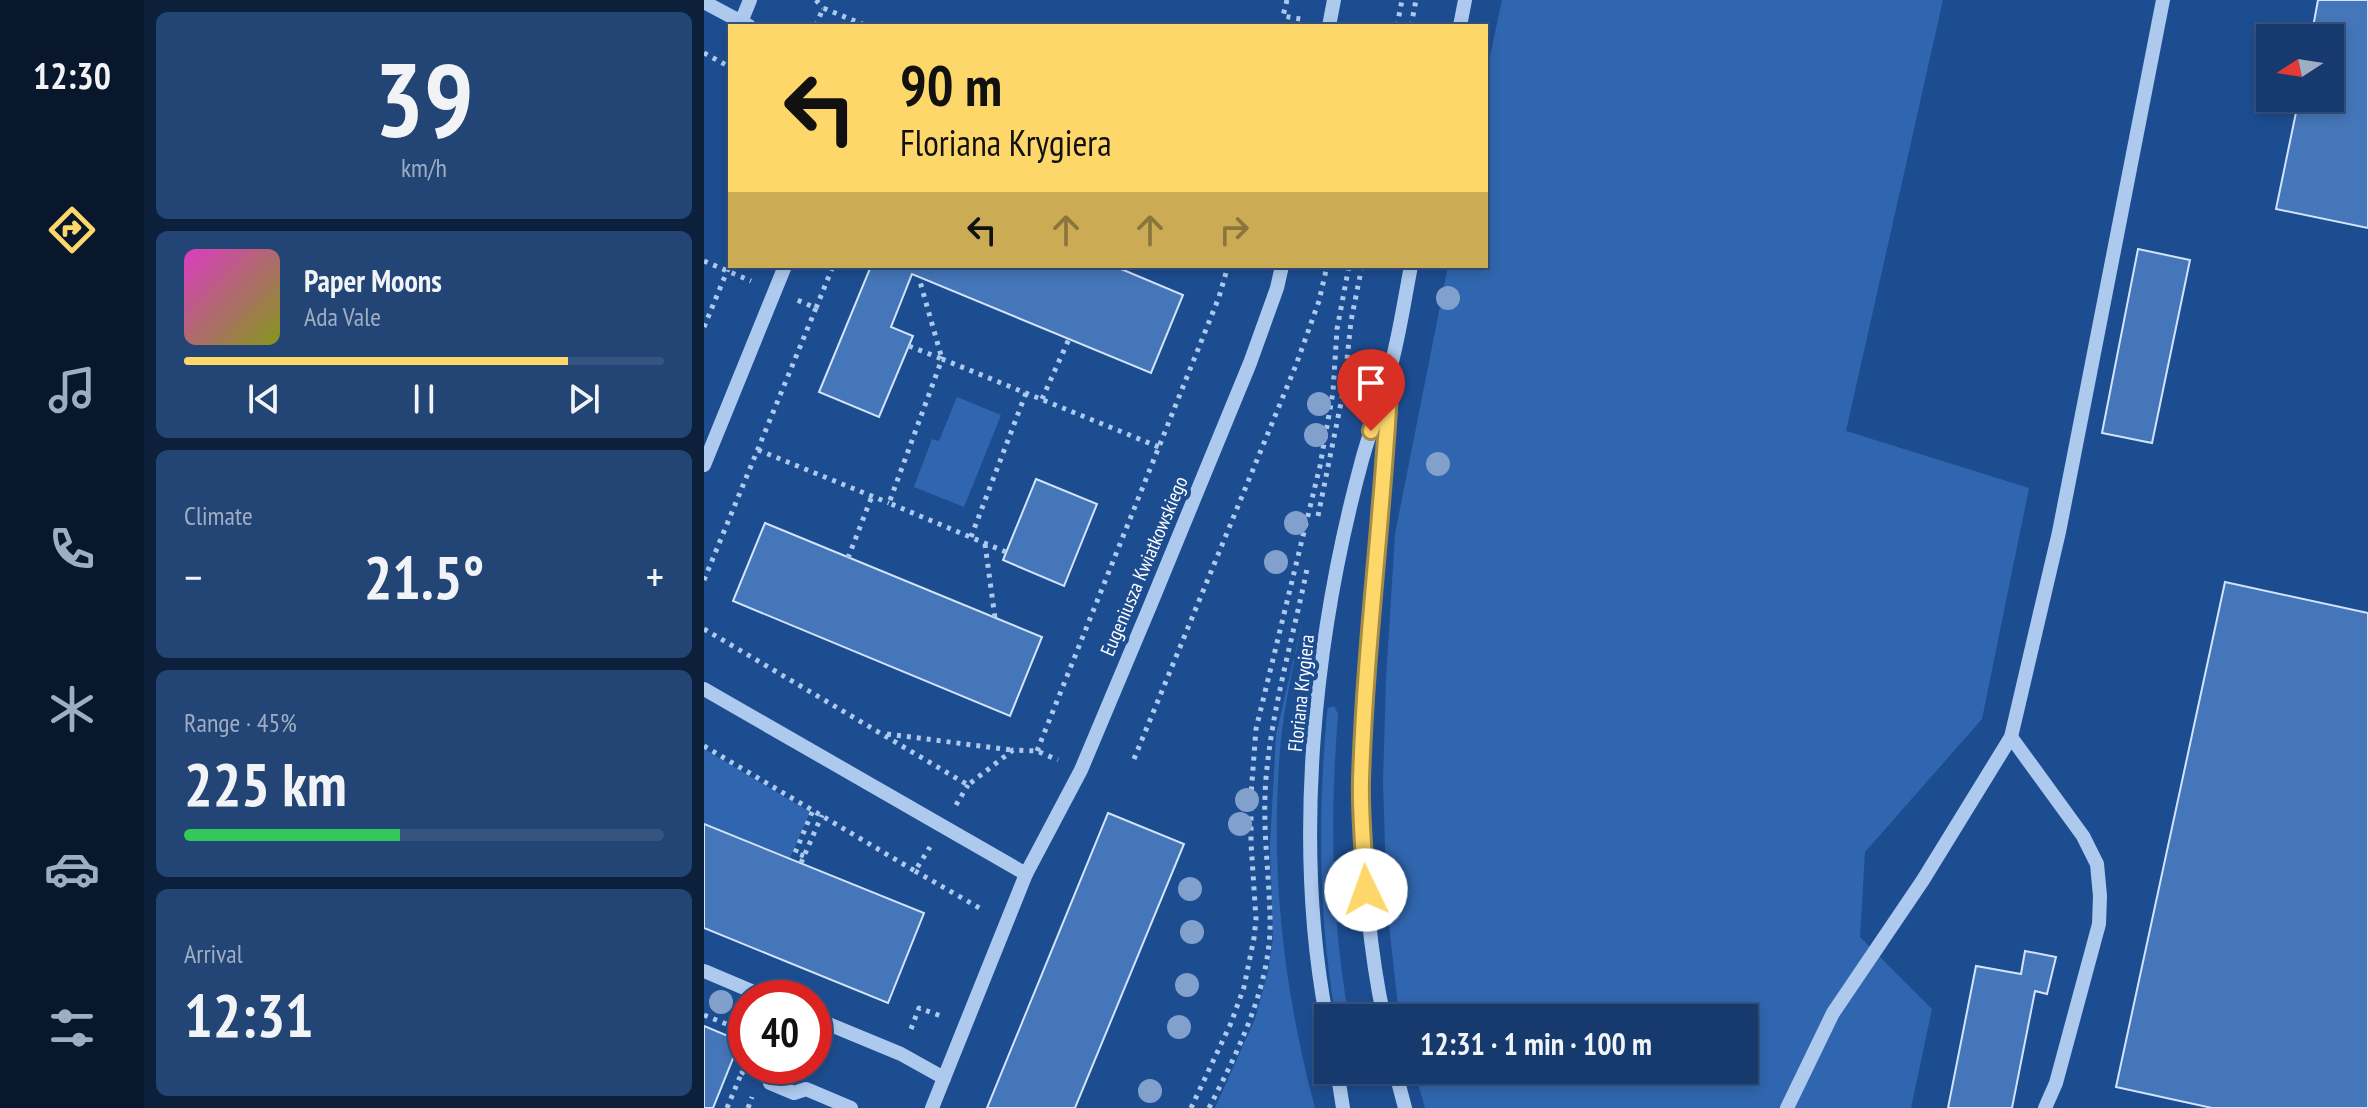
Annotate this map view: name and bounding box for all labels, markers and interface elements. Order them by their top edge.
north arrow [2256,24,2344,112]
map controls [2256,24,2344,112]
text: 39 [374,31,474,166]
text: 90 m [900,49,1002,121]
text: 12:30 [33,52,111,99]
icon: left [768,56,872,160]
text: Floriana Krygiera [900,119,1112,166]
text: km/h [401,151,447,184]
icon: directions [44,202,100,258]
icon: left [960,208,1004,252]
icon: ahead [1044,208,1088,252]
icon: ahead [1128,208,1172,252]
icon: right [1212,208,1256,252]
text: Paper Moons [304,261,442,300]
text: Ada Vale [304,300,381,333]
pin [1337,349,1405,431]
icon: arrive [1349,361,1393,405]
icon: music [44,362,100,418]
icon: previous [242,377,286,421]
icon: pause [402,377,446,421]
icon: next [562,377,606,421]
street label: Eugeniusza Kwiatkowskiego [1094,472,1194,660]
text: Climate [184,499,253,532]
icon: phone [44,521,100,577]
text: 21.5° [364,538,484,616]
text: − [184,548,202,605]
text: + [646,548,664,605]
street label: Floriana Krygiera [1282,633,1320,753]
icon: climate [44,681,100,737]
text: Range · 45% [184,706,297,739]
text: 225 km [184,745,347,823]
icon: car [44,841,100,897]
position arrow [1324,848,1408,932]
text: Arrival [184,937,243,970]
text: 12:31 [184,976,314,1054]
speed limit sign: 40 [728,980,832,1084]
icon: filters [44,1000,100,1056]
text: 12:31 · 1 min · 100 m [1420,1024,1652,1063]

